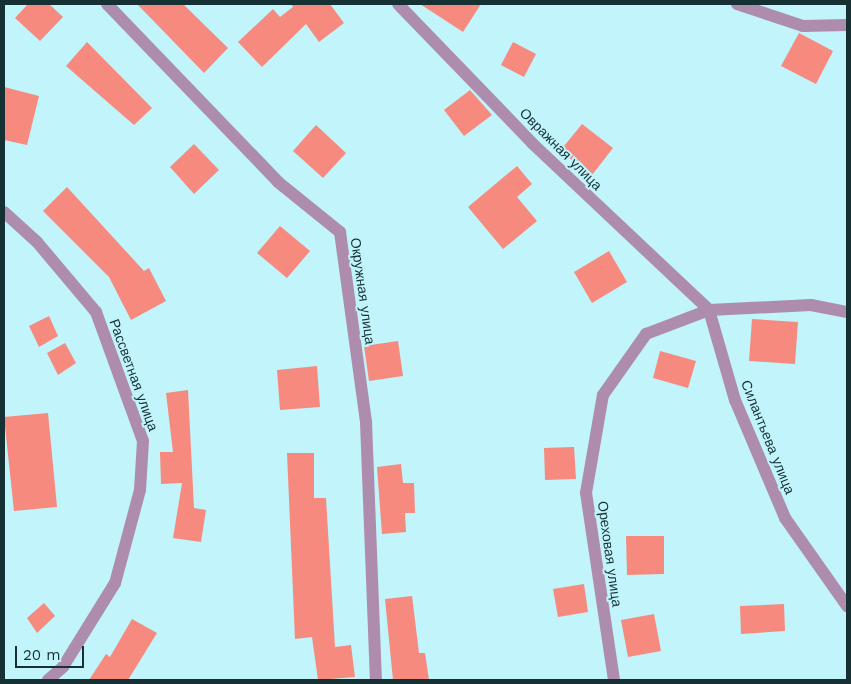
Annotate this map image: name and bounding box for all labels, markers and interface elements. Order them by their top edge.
street label: Овражная улица [516,104,606,194]
street label: Окружная улица [347,237,379,345]
street label: Рассветная улица [106,317,162,433]
street label: Силантьева улица [737,378,799,496]
street label: Ореховая улица [594,500,626,608]
scale bar [18,636,86,668]
text: 20 m [23,646,61,664]

